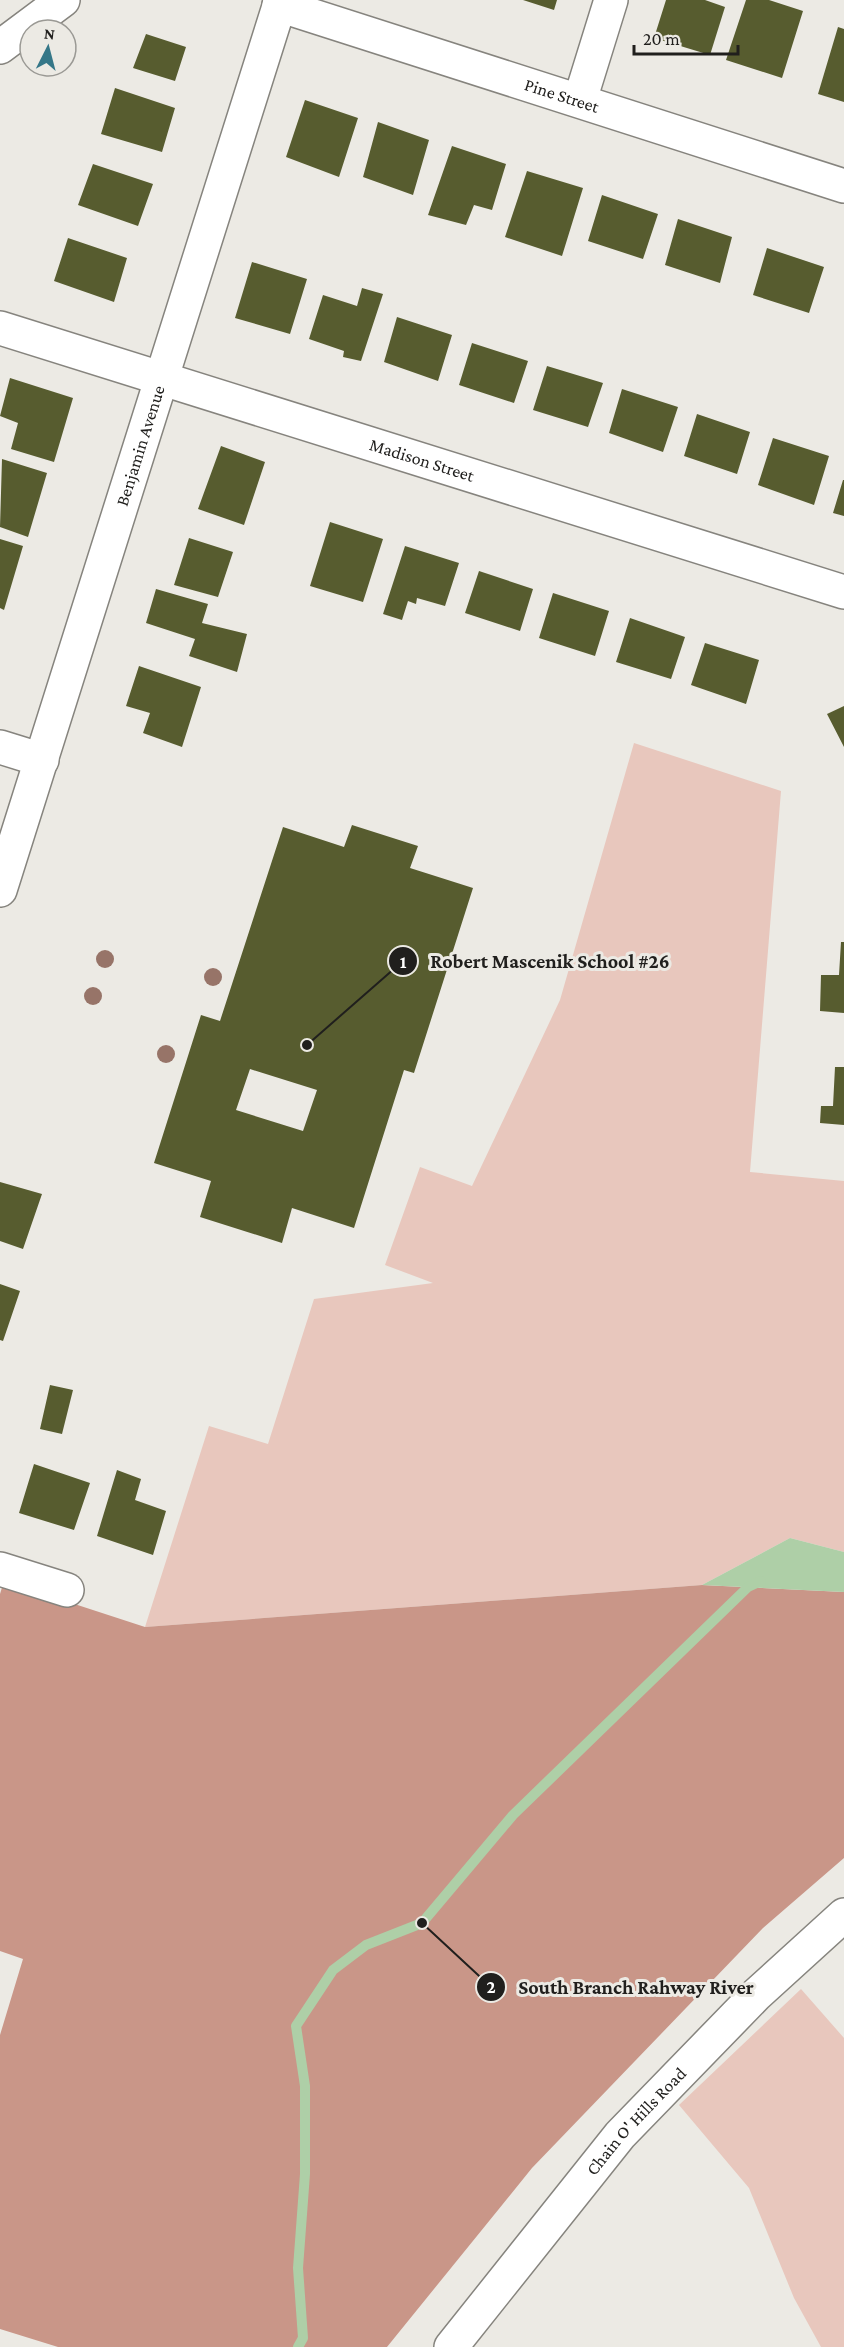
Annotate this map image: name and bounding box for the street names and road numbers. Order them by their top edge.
street label: Pine Street [522,74,603,117]
street label: Benjamin Avenue [112,383,169,508]
street label: Madison Street [367,434,478,486]
street label: Chain O' Hills Road [582,2063,690,2179]

